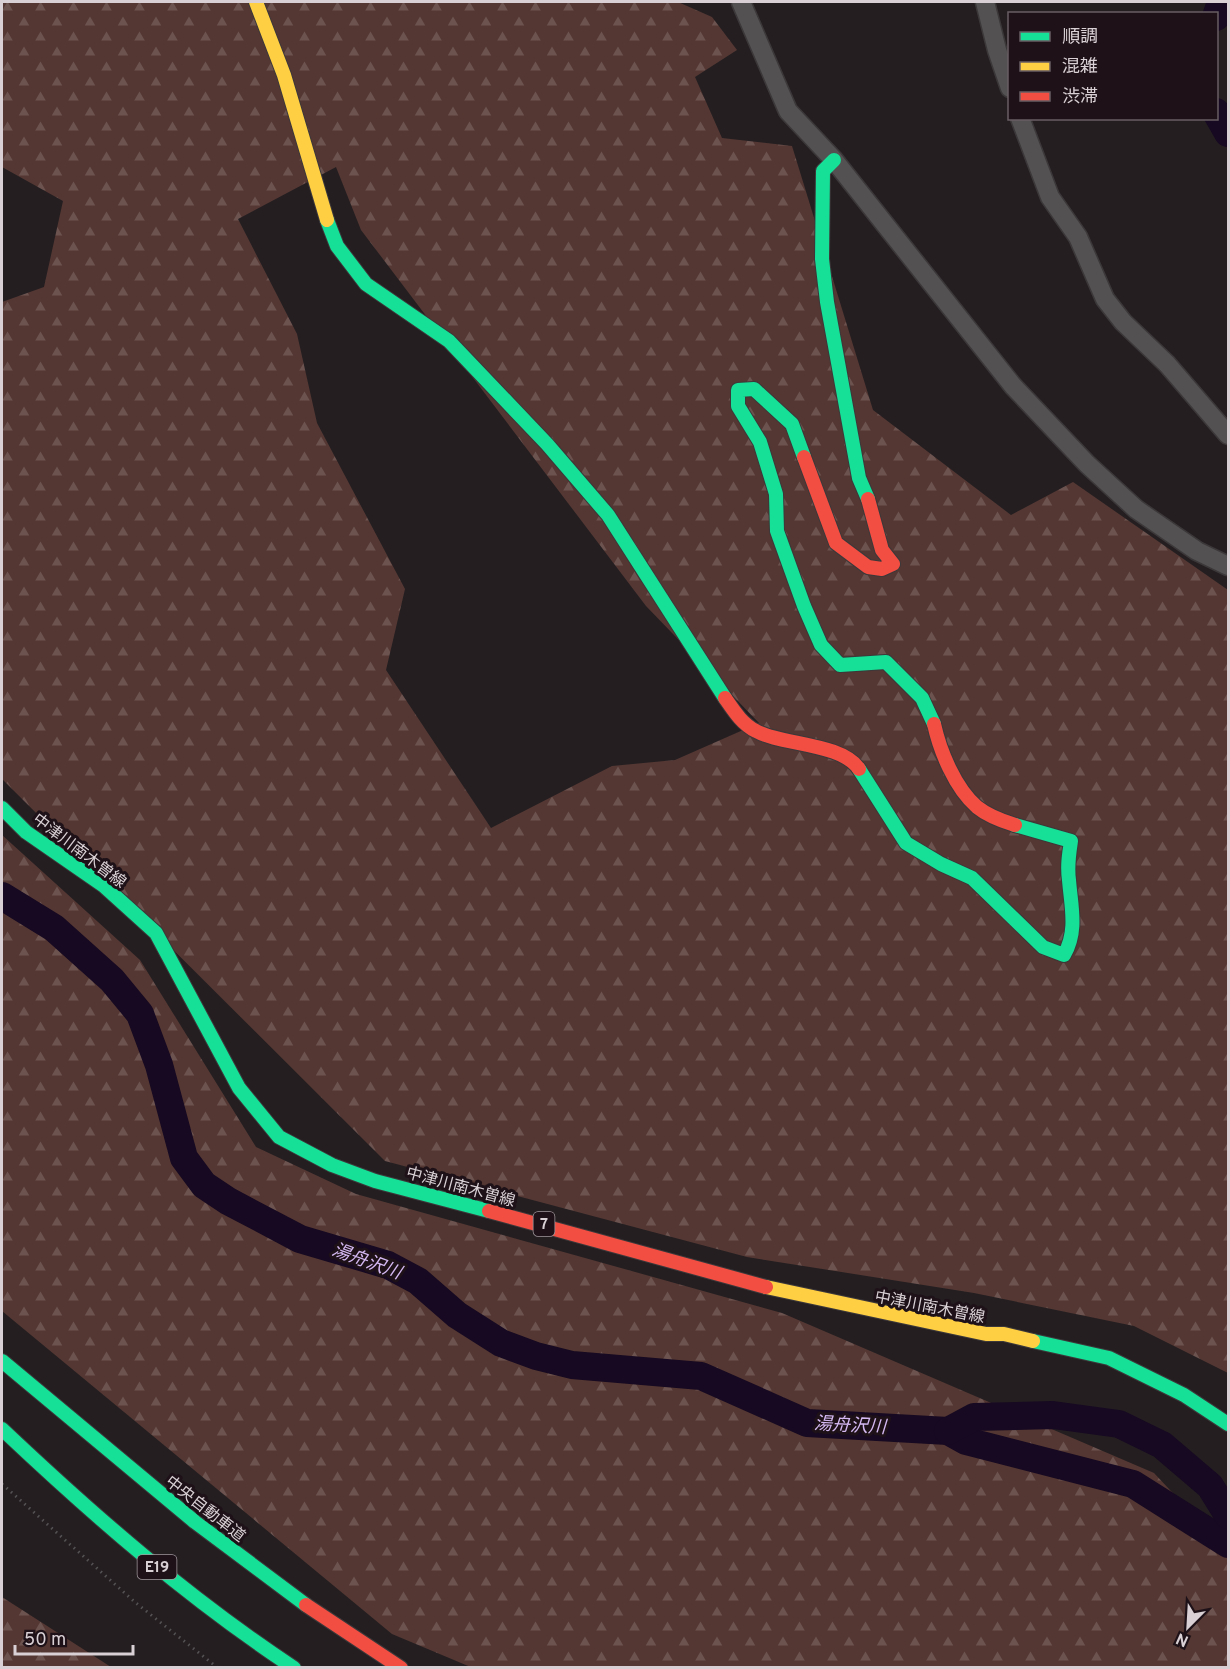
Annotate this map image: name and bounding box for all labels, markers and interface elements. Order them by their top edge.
legend [1008,12,1218,120]
text: 順調 [1062,26,1098,49]
text: 混雑 [1062,56,1098,79]
text: 渋滞 [1062,86,1098,109]
street label: 中津川南木曽線 [28,810,130,893]
street label: 中津川南木曽線 [404,1164,517,1212]
road number: 7 [534,1212,554,1236]
water label: 湯舟沢川 [329,1239,406,1286]
street label: 中津川南木曽線 [873,1287,987,1328]
water label: 湯舟沢川 [813,1413,888,1440]
street label: 中央自動車道 [161,1472,249,1547]
road number: E19 [138,1555,176,1579]
north arrow [1158,1597,1218,1657]
scale bar [15,1618,134,1656]
text: N [1173,1627,1192,1650]
text: 50 m [24,1629,66,1652]

